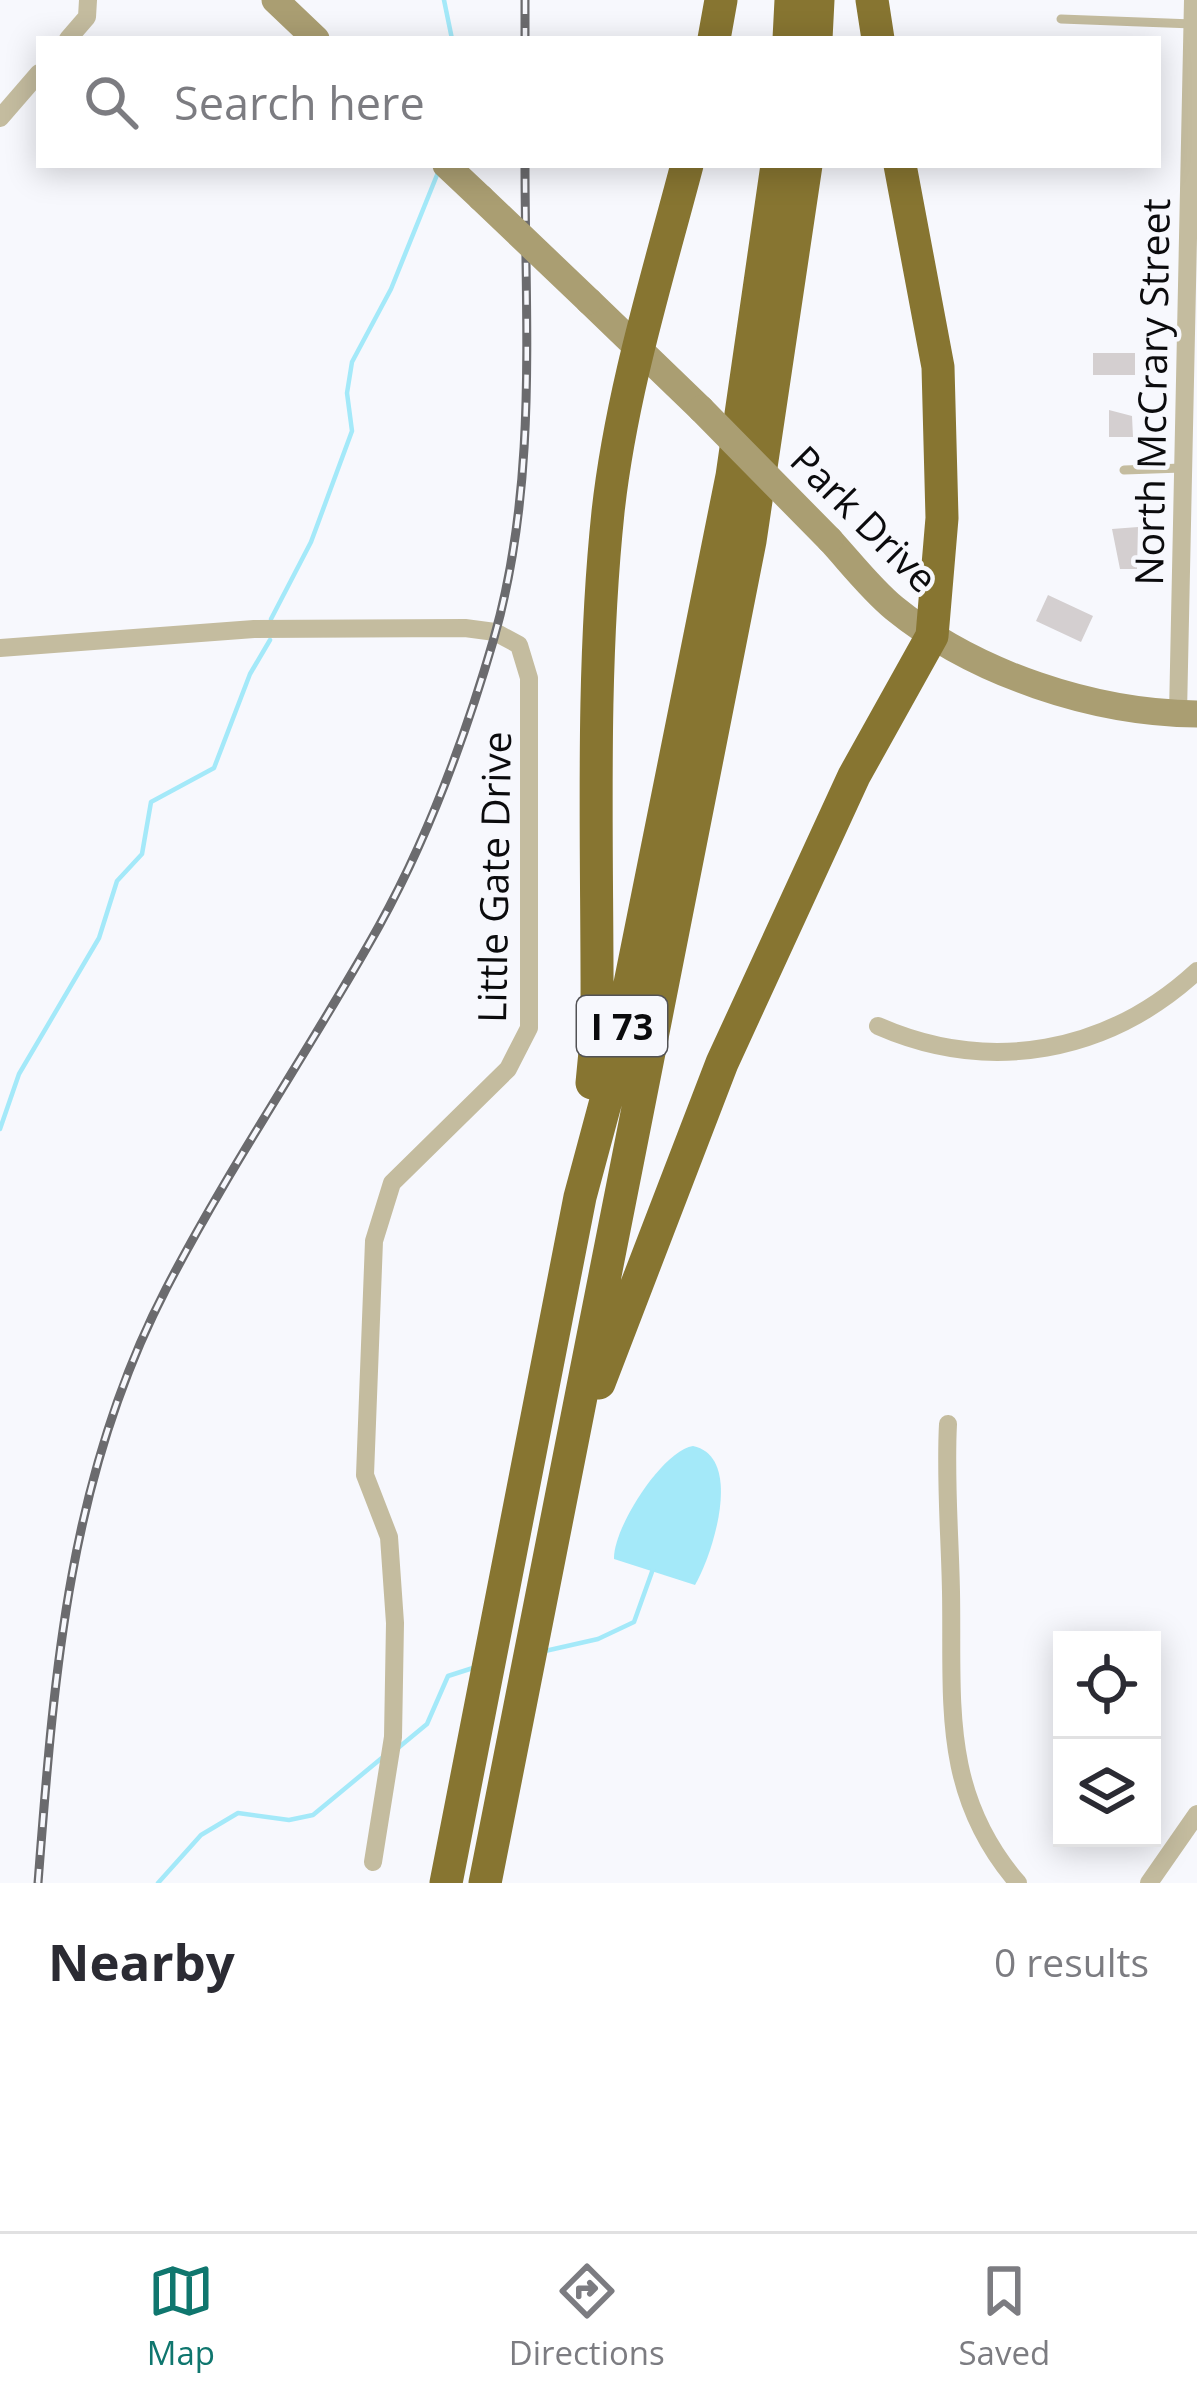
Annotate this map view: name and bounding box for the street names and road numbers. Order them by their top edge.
street label: North McCrary Street [1121,198,1181,586]
street label: Park Drive [780,433,950,603]
street label: Little Gate Drive [464,731,522,1023]
road number: I 73 [577,996,667,1056]

